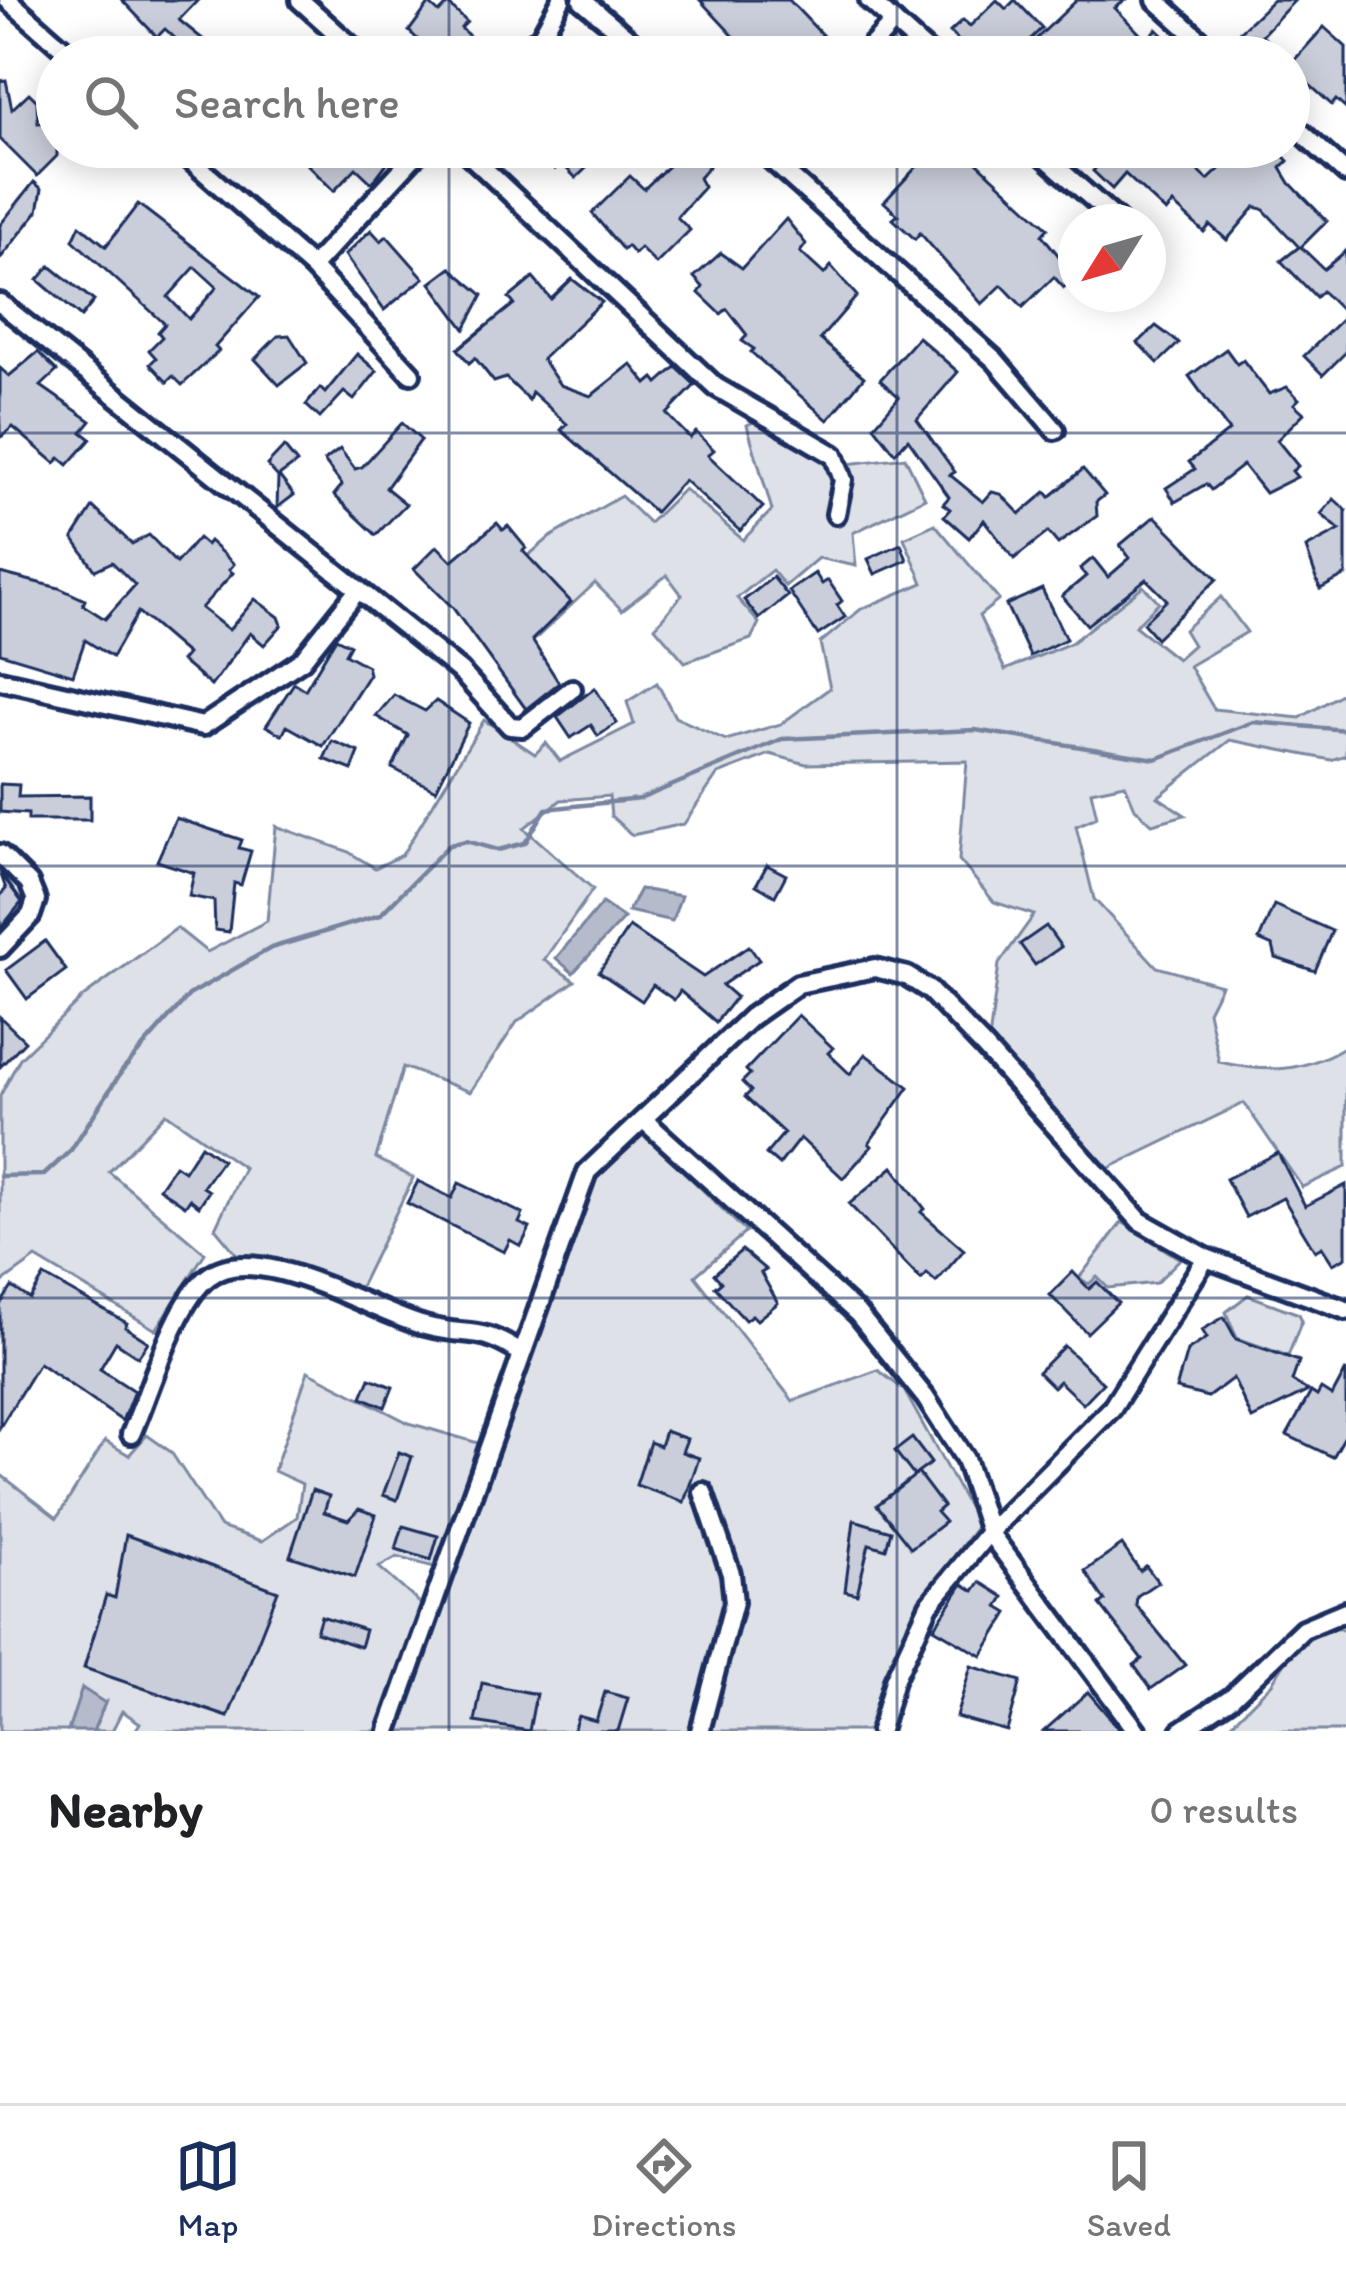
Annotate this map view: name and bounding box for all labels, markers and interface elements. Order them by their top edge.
search box [36,36,1310,168]
icon: search [78,69,144,135]
text: Search here [174,75,400,129]
north arrow [1058,204,1166,312]
text: Nearby [48,1779,203,1840]
text: 0 results [1149,1786,1298,1833]
tab: Map [175,2133,241,2244]
tab: Directions [591,2133,736,2244]
tab: Saved [1087,2133,1171,2244]

